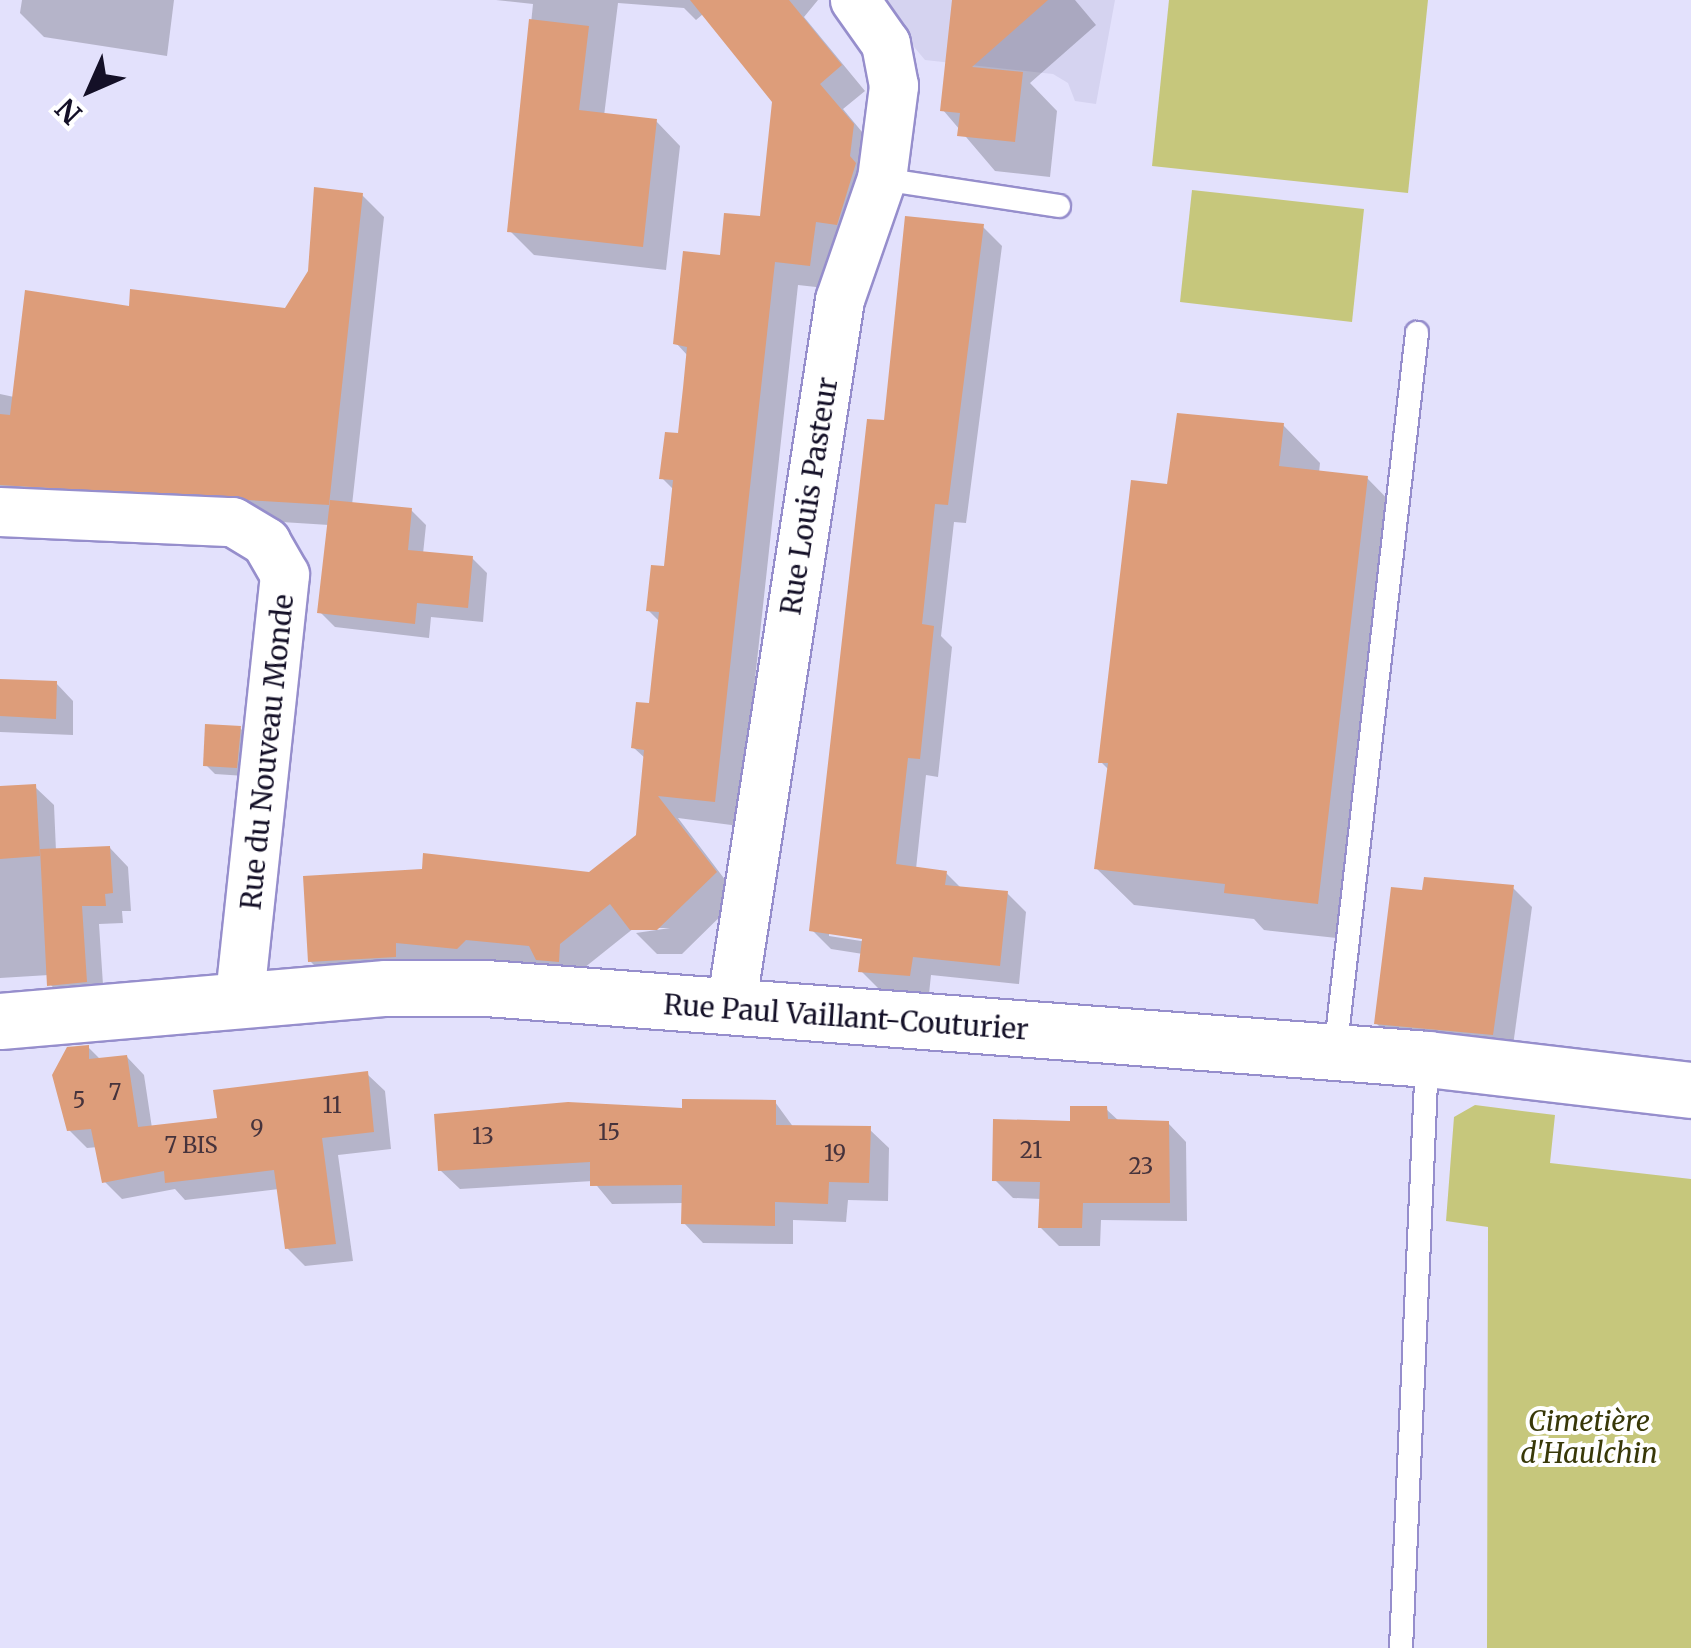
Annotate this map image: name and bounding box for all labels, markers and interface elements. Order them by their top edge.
north arrow [40,40,140,140]
text: N [48,91,89,132]
street label: Rue Louis Pasteur [774,375,844,617]
street label: Rue du Nouveau Monde [234,593,300,911]
street label: Rue Paul Vaillant-Couturier [662,987,1030,1047]
house number: 7 [109,1080,121,1106]
house number: 5 [73,1088,85,1114]
house number: 11 [322,1093,342,1119]
house number: 9 [250,1116,264,1142]
house number: 15 [598,1120,620,1146]
house number: 13 [472,1124,494,1150]
house number: 7 BIS [165,1133,217,1159]
house number: 21 [1020,1138,1042,1164]
house number: 19 [824,1141,846,1167]
house number: 23 [1129,1154,1153,1180]
park label: Cimetière d'Haulchin [1520,1404,1658,1470]

